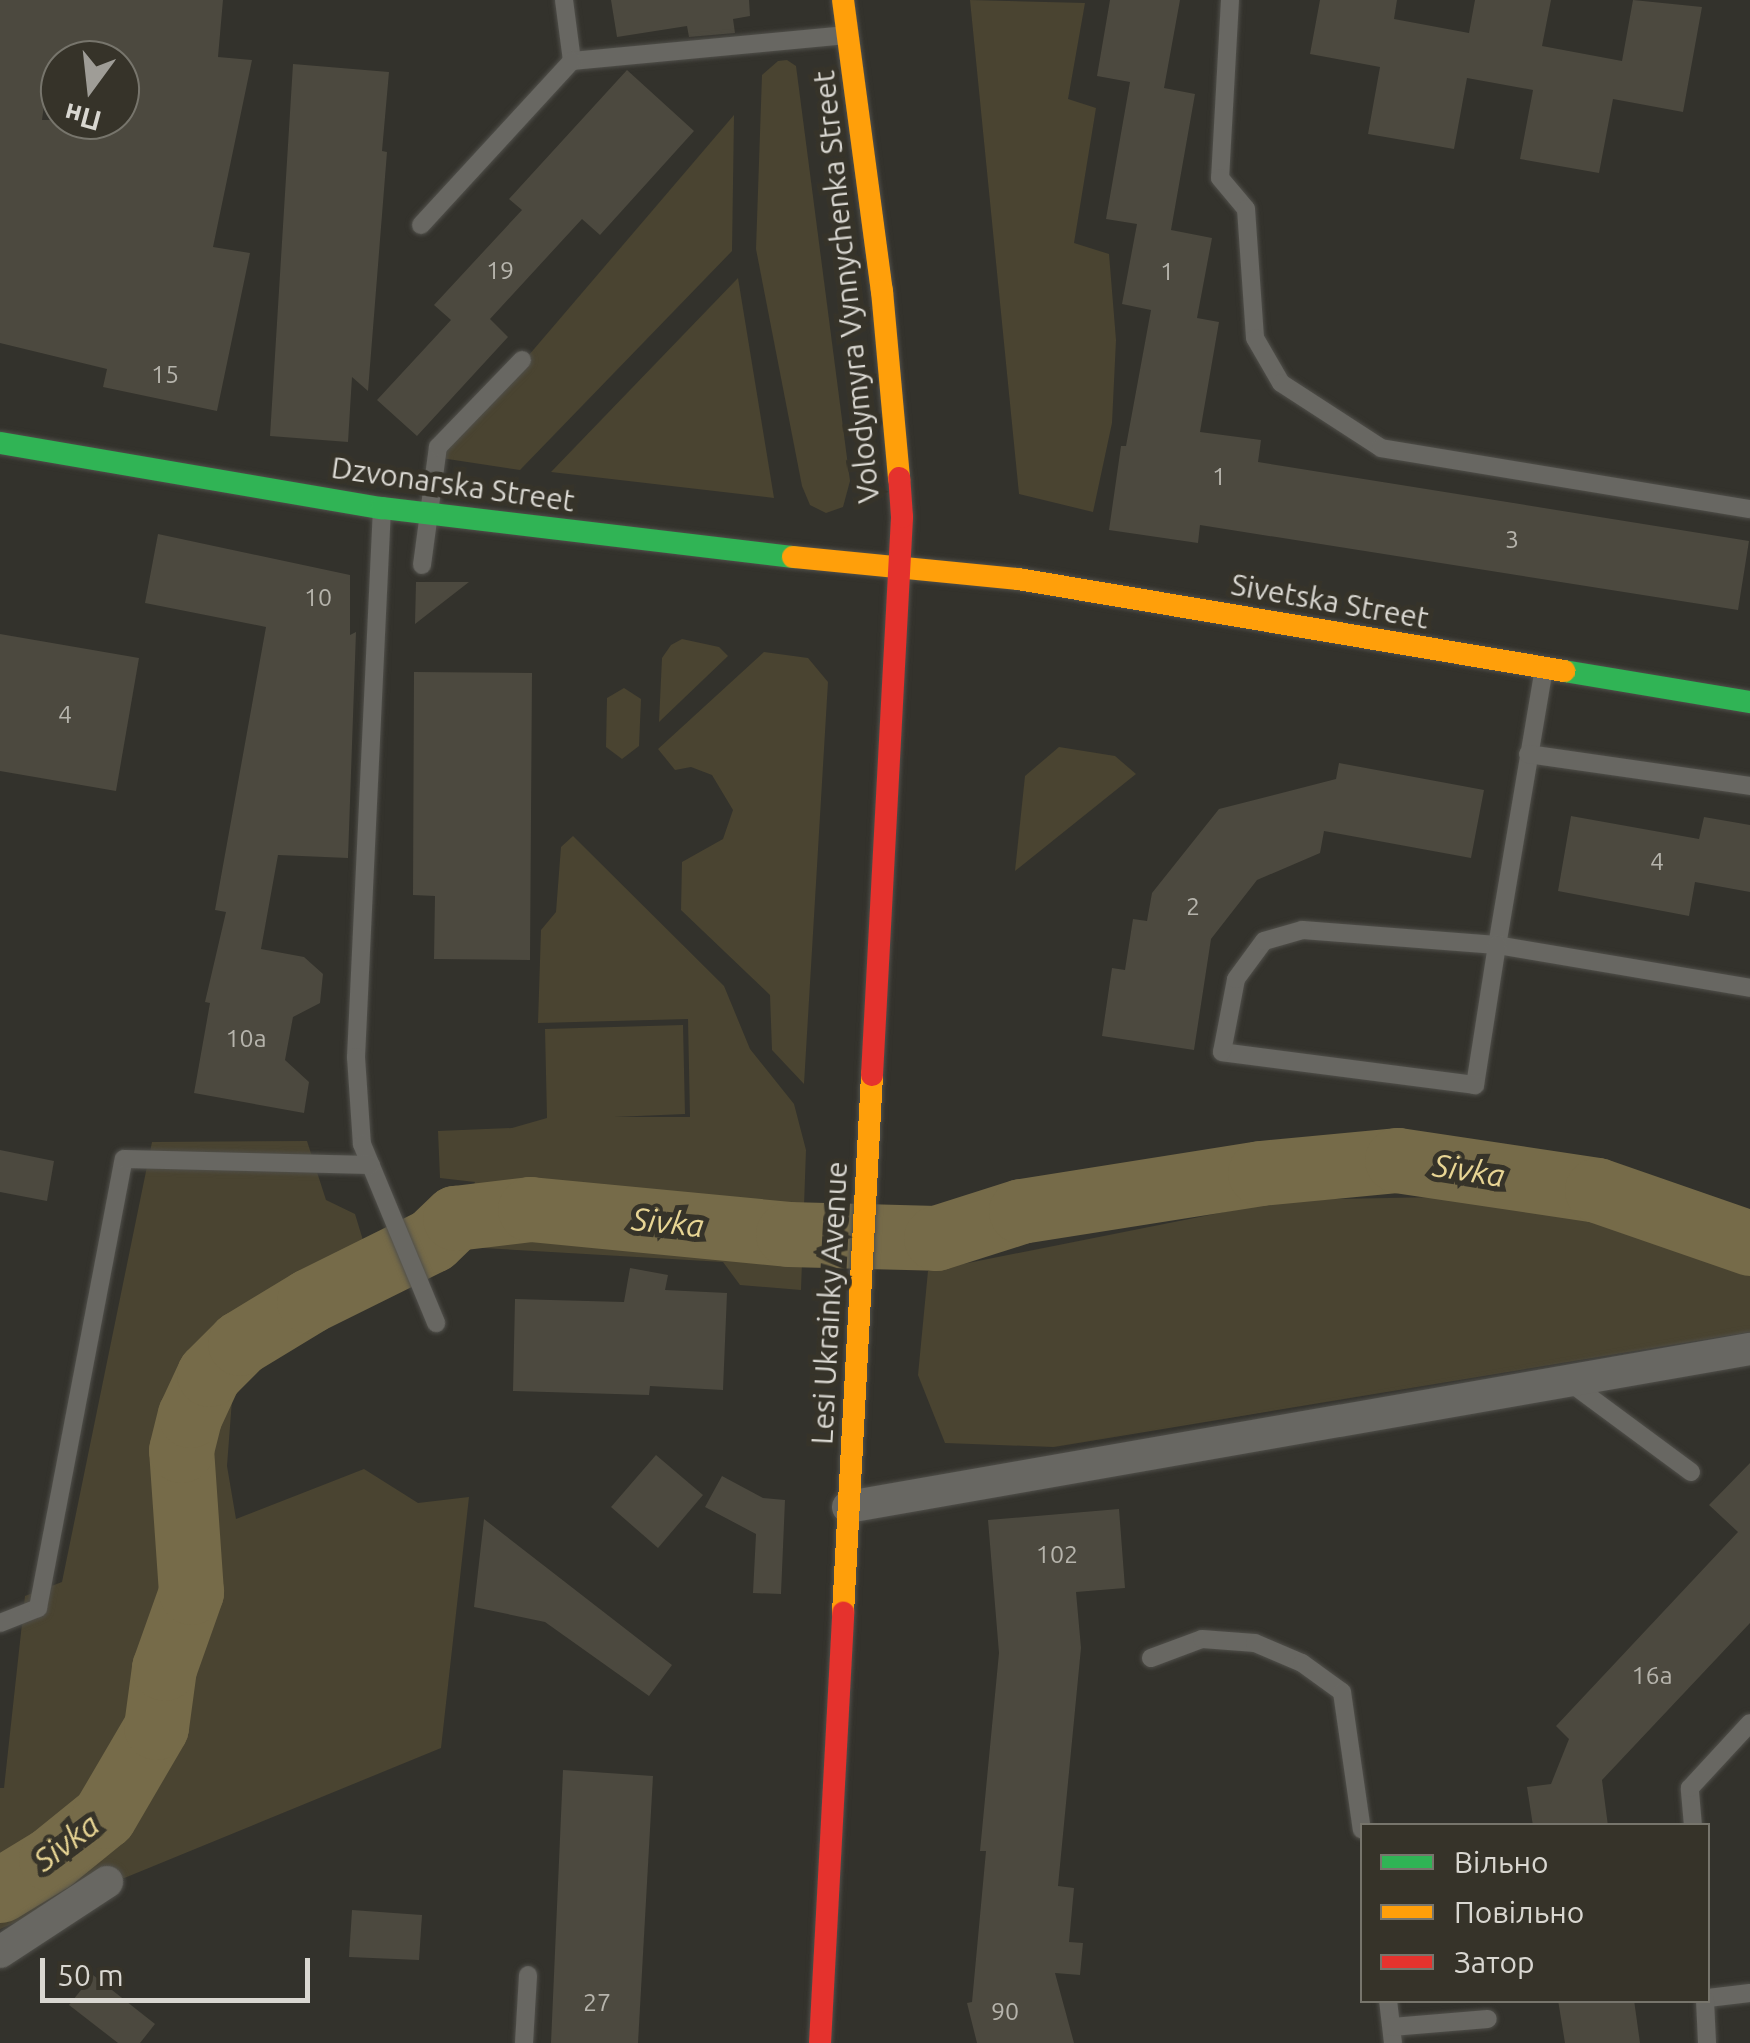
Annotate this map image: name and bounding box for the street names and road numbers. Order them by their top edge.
street label: Volodymyra Vynnychenka Street [805,69,887,505]
street label: Dzvonarska Street [329,449,577,519]
street label: Sivetska Street [1228,566,1432,636]
street label: Lesi Ukrainky Avenue [804,1161,854,1445]

